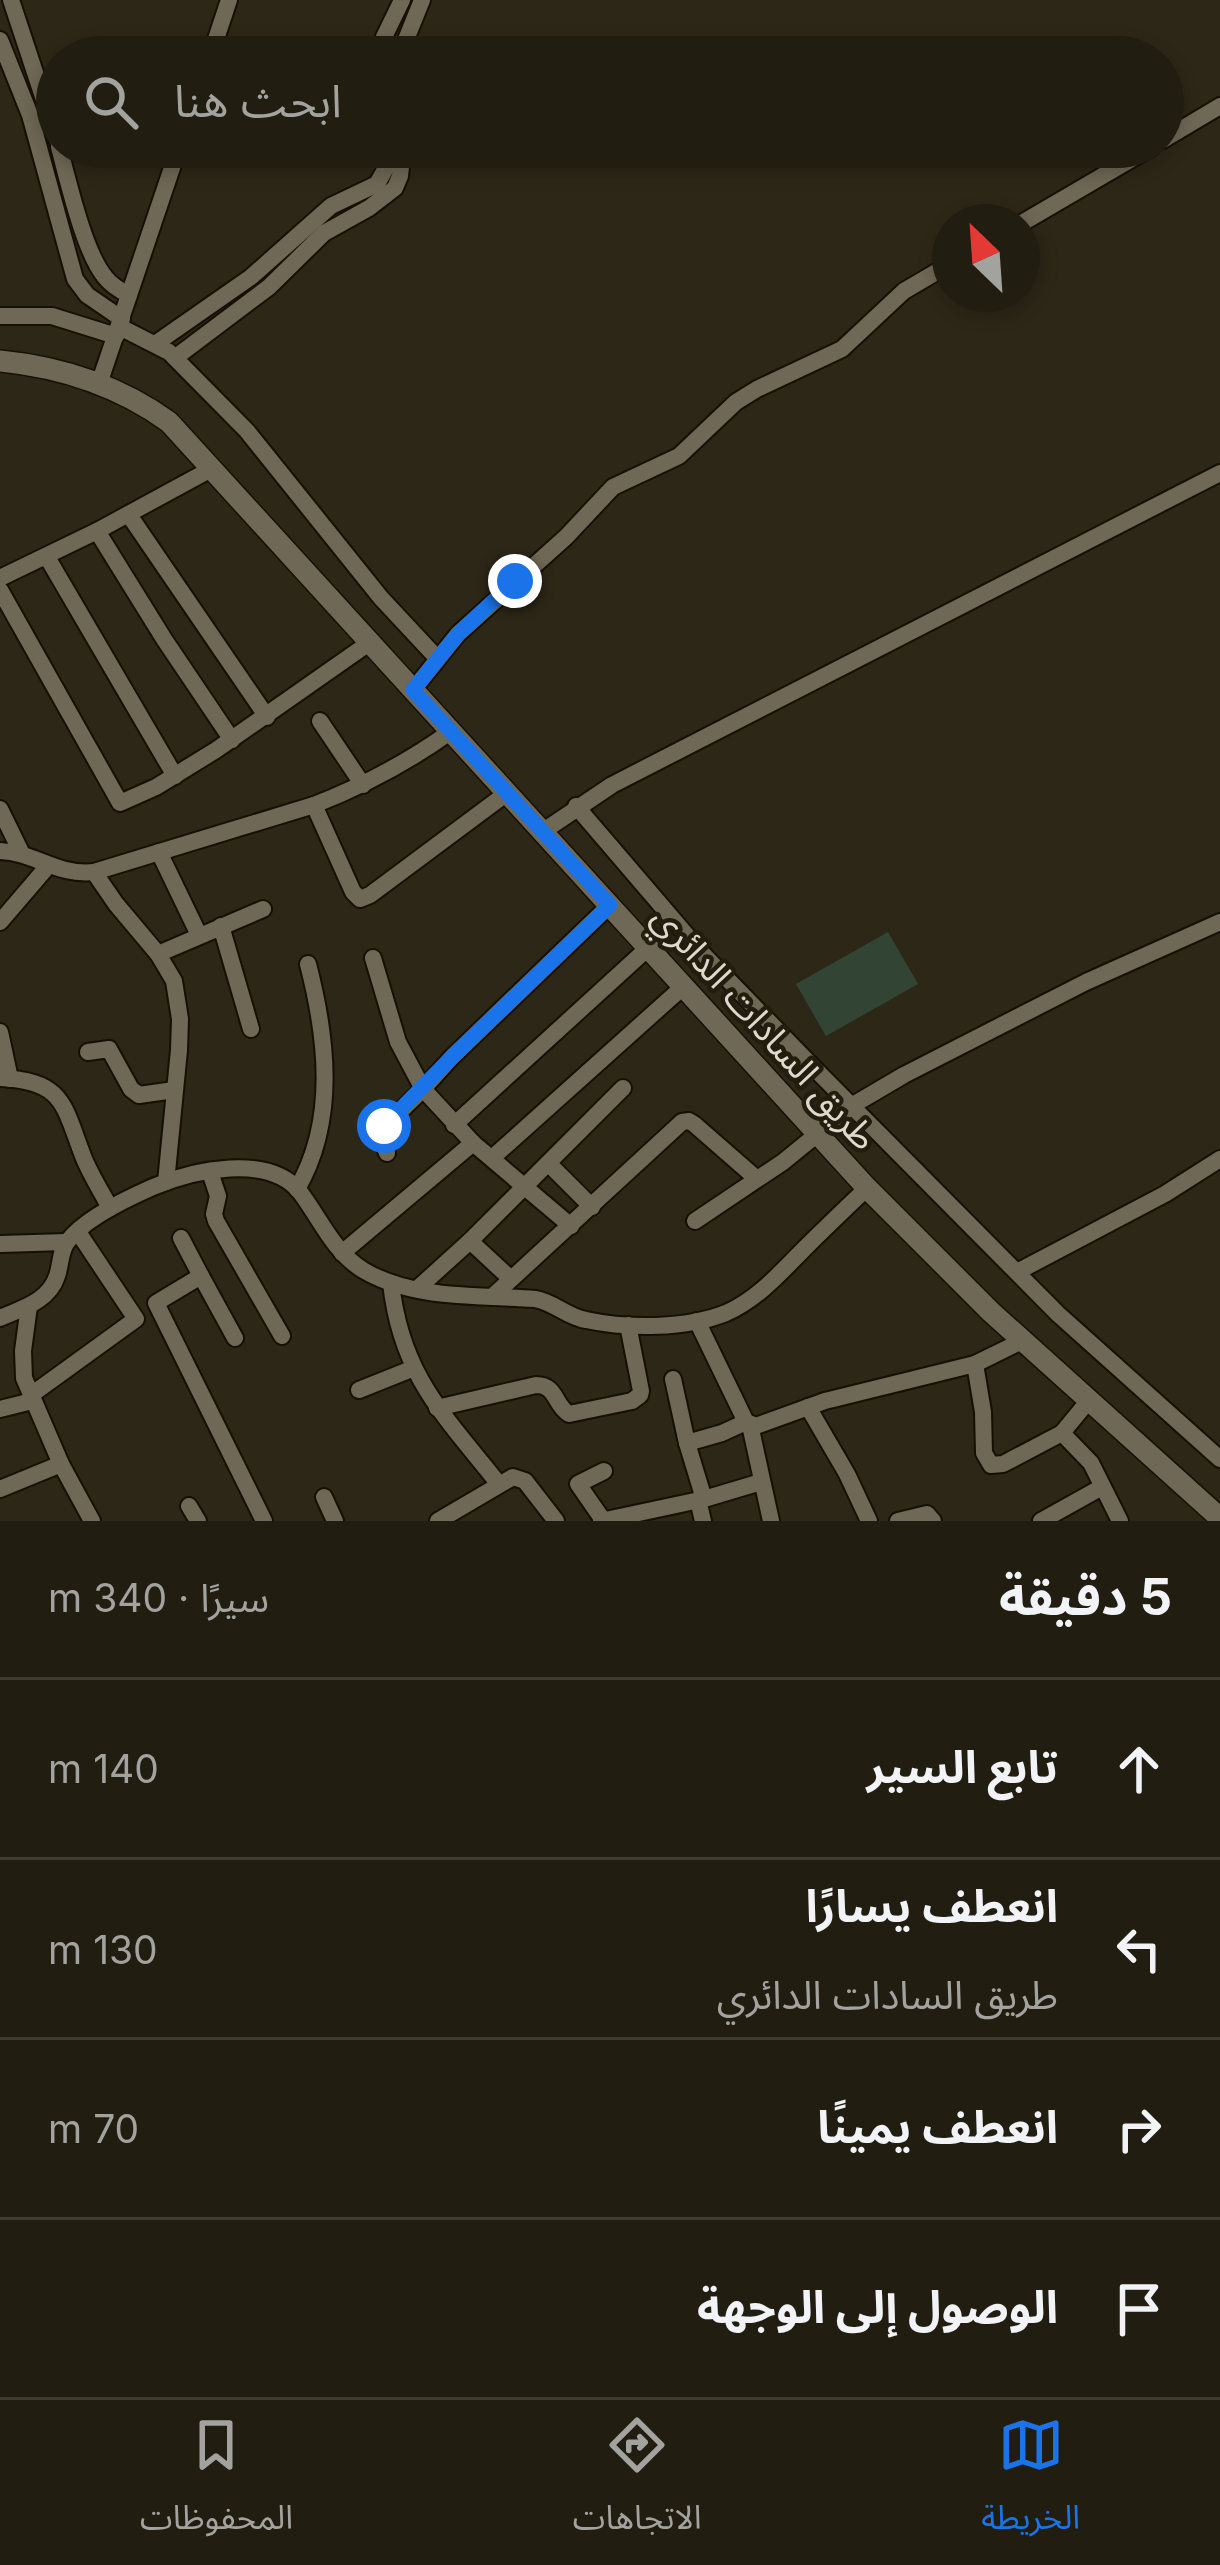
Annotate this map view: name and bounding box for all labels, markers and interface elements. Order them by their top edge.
search box [36,36,1184,168]
icon: search [78,69,144,135]
text: ابحث هنا [174,73,342,128]
north arrow [932,204,1040,312]
route end [488,554,542,608]
street label: طريق السادات الدائري [639,895,887,1163]
route start [357,1099,411,1153]
text: 5 دقيقة [999,1566,1172,1627]
text: سيرًا · 340 m [48,1574,269,1621]
icon: ahead [1106,1736,1172,1802]
text: تابع السير [867,1739,1058,1794]
text: 140 m [48,1745,159,1792]
text: انعطف يسارًا [806,1878,1058,1933]
icon: left [1106,1916,1172,1982]
text: 130 m [48,1926,158,1973]
text: طريق السادات الدائري [717,1971,1058,2018]
icon: right [1106,2096,1172,2162]
text: انعطف يمينًا [817,2099,1058,2154]
text: 70 m [48,2105,139,2152]
icon: arrive [1106,2276,1172,2342]
text: الوصول إلى الوجهة [697,2279,1058,2334]
tab: المحفوظات [140,2412,293,2553]
tab: الاتجاهات [573,2412,702,2553]
tab: الخريطة [981,2412,1080,2553]

